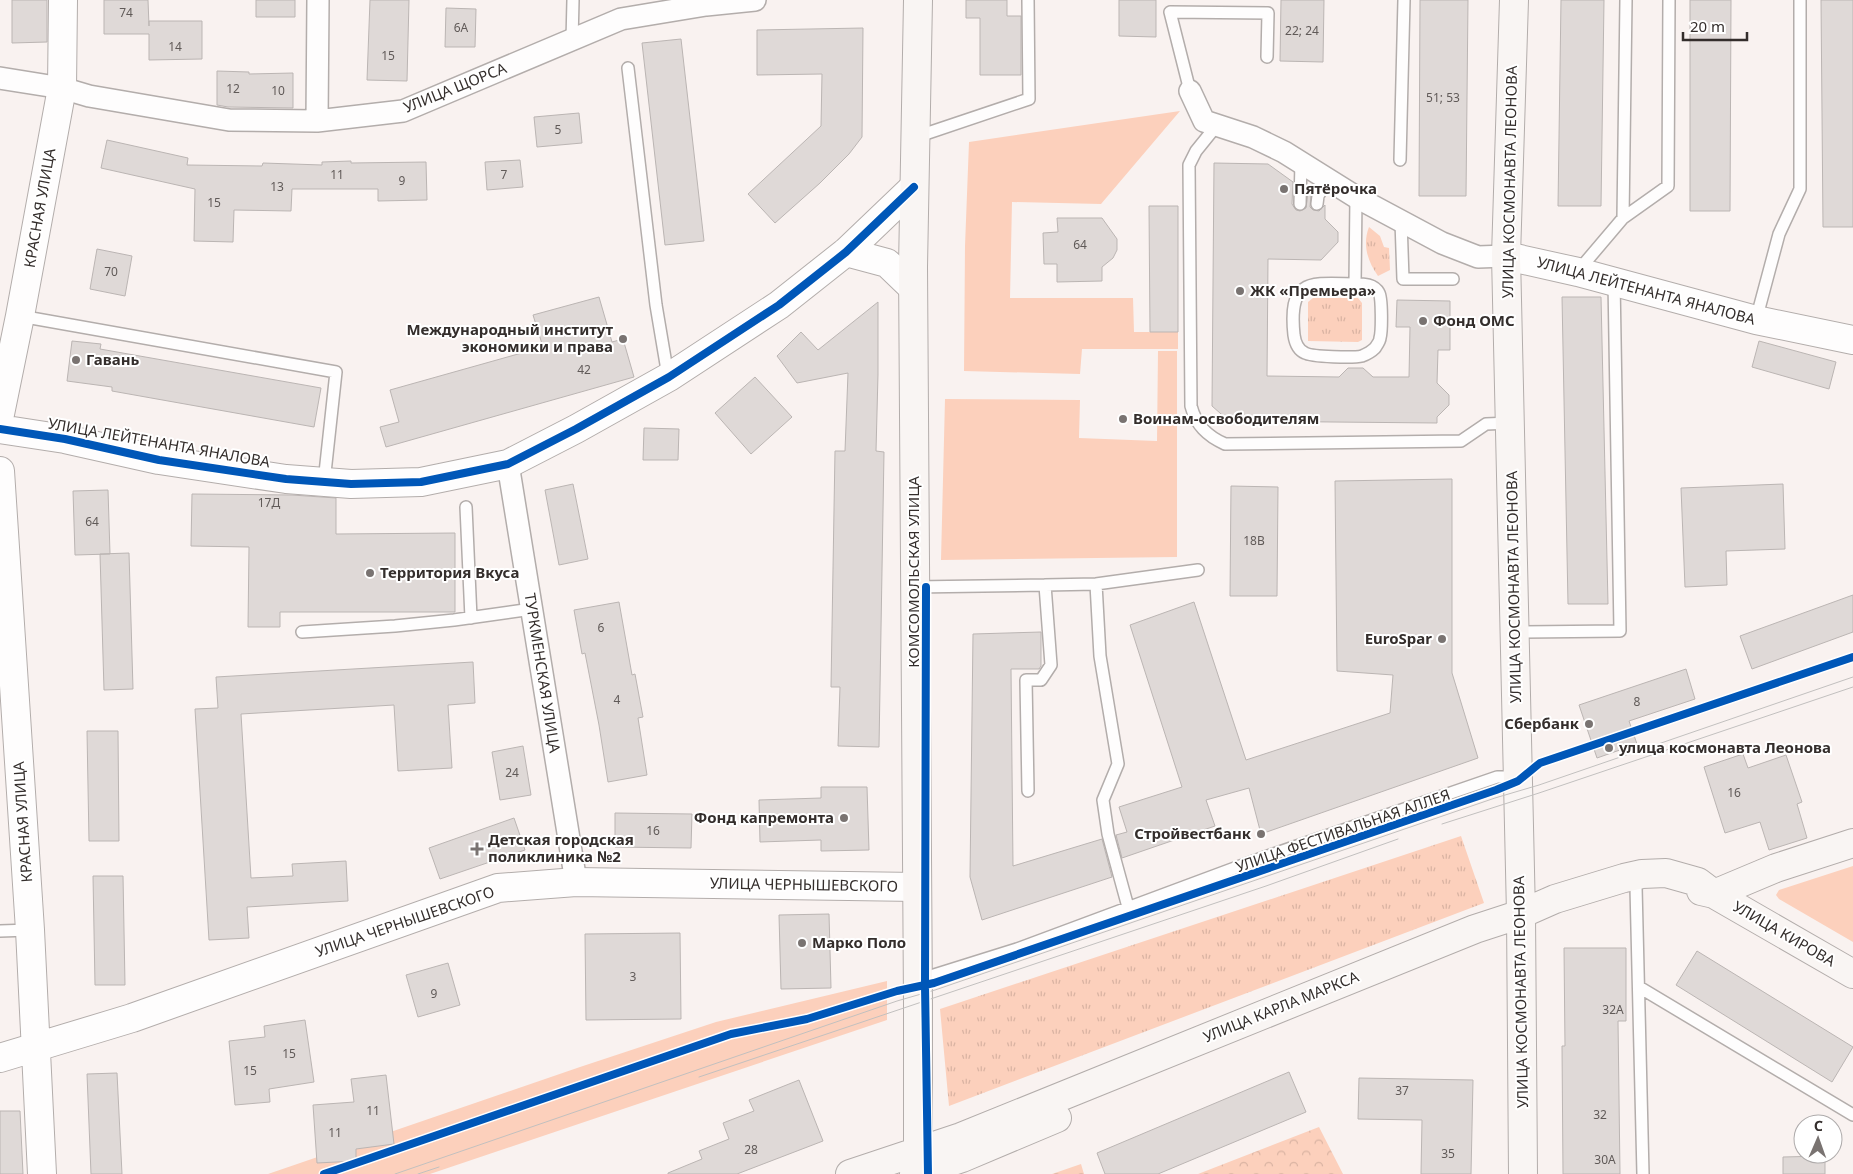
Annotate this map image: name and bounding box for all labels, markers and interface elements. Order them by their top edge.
house number: 74 [119,4,133,21]
scale bar [1683,10,1747,42]
text: 20 m [1690,16,1725,36]
house number: 6А [454,19,469,36]
house number: 22; 24 [1285,22,1319,39]
house number: 14 [168,38,182,55]
house number: 15 [381,47,395,64]
street label: УЛИЦА ЩОРСА [400,57,509,117]
street label: УЛИЦА КОСМОНАВТА ЛЕОНОВА [1497,65,1521,298]
house number: 12 [226,80,240,97]
house number: 10 [271,82,285,99]
house number: 51; 53 [1426,89,1460,106]
house number: 5 [555,121,562,138]
street label: КРАСНАЯ УЛИЦА [19,146,59,269]
house number: 11 [330,166,344,183]
house number: 7 [501,166,508,183]
house number: 9 [399,172,406,189]
house number: 13 [270,178,284,195]
place label: Пятёрочка [1294,178,1377,198]
marker: Пятёрочка [1278,183,1290,195]
house number: 15 [207,194,221,211]
house number: 64 [1073,236,1087,253]
street label: УЛИЦА ЛЕЙТЕНАНТА ЯНАЛОВА [1535,251,1758,329]
house number: 70 [104,263,118,280]
place label: ЖК «Премьера» [1250,280,1376,300]
marker: ЖК «Премьера» [1234,285,1246,297]
place label: Фонд ОМС [1433,310,1515,330]
marker: Фонд ОМС [1417,315,1429,327]
place label: Международный институт экономики и права [406,319,613,356]
marker: Международный институт экономики и права [617,333,629,345]
place label: Гавань [86,349,140,369]
marker: Гавань [70,354,82,366]
house number: 42 [577,361,591,378]
place label: Воинам-освободителям [1133,408,1319,428]
street label: УЛИЦА ЛЕЙТЕНАНТА ЯНАЛОВА [47,413,272,471]
marker: Воинам-освободителям [1117,413,1129,425]
street label: УЛИЦА КОСМОНАВТА ЛЕОНОВА [1501,470,1525,704]
street label: КОМСОМОЛЬСКАЯ УЛИЦА [903,476,923,668]
house number: 17Д [258,494,280,511]
house number: 64 [85,513,99,530]
house number: 18В [1243,532,1265,549]
place label: Территория Вкуса [380,562,519,582]
marker: Территория Вкуса [364,567,376,579]
street label: ТУРКМЕНСКАЯ УЛИЦА [520,592,566,755]
house number: 6 [598,619,605,636]
place label: EuroSpar [1365,628,1432,648]
marker: EuroSpar [1436,633,1448,645]
house number: 4 [614,691,621,708]
house number: 8 [1634,693,1641,710]
place label: Сбербанк [1504,713,1580,733]
marker: Сбербанк [1583,718,1595,730]
place label: улица космонавта Леонова [1618,737,1831,757]
marker: улица космонавта Леонова [1603,742,1615,754]
street label: КРАСНАЯ УЛИЦА [8,761,36,883]
house number: 24 [505,764,519,781]
street label: УЛИЦА ФЕСТИВАЛЬНАЯ АЛЛЕЯ [1233,784,1453,876]
house number: 16 [1727,784,1741,801]
place label: Фонд капремонта [694,807,834,827]
marker: Фонд капремонта [838,812,850,824]
house number: 16 [646,822,660,839]
place label: Стройвестбанк [1134,823,1252,843]
marker: Стройвестбанк [1255,828,1267,840]
place label: Детская городская поликлиника №2 [488,829,634,866]
marker: Детская городская поликлиника №2 [470,842,484,856]
street label: УЛИЦА ЧЕРНЫШЕВСКОГО [710,872,898,896]
street label: УЛИЦА КОСМОНАВТА ЛЕОНОВА [1508,875,1532,1109]
street label: УЛИЦА ЧЕРНЫШЕВСКОГО [312,881,497,961]
street label: УЛИЦА КИРОВА [1730,896,1840,971]
place label: Марко Поло [812,932,906,952]
marker: Марко Поло [796,937,808,949]
street label: УЛИЦА КАРЛА МАРКСА [1200,966,1362,1046]
house number: 3 [630,968,637,985]
house number: 9 [431,985,438,1002]
house number: 32А [1602,1001,1624,1018]
house number: 15 [282,1045,296,1062]
house number: 15 [243,1062,257,1079]
house number: 37 [1395,1082,1409,1099]
house number: 11 [366,1102,380,1119]
house number: 32 [1593,1106,1607,1123]
north arrow [1793,1114,1843,1164]
text: С [1814,1116,1823,1135]
house number: 11 [328,1124,342,1141]
house number: 28 [744,1141,758,1158]
house number: 35 [1441,1145,1455,1162]
house number: 30А [1594,1151,1616,1168]

